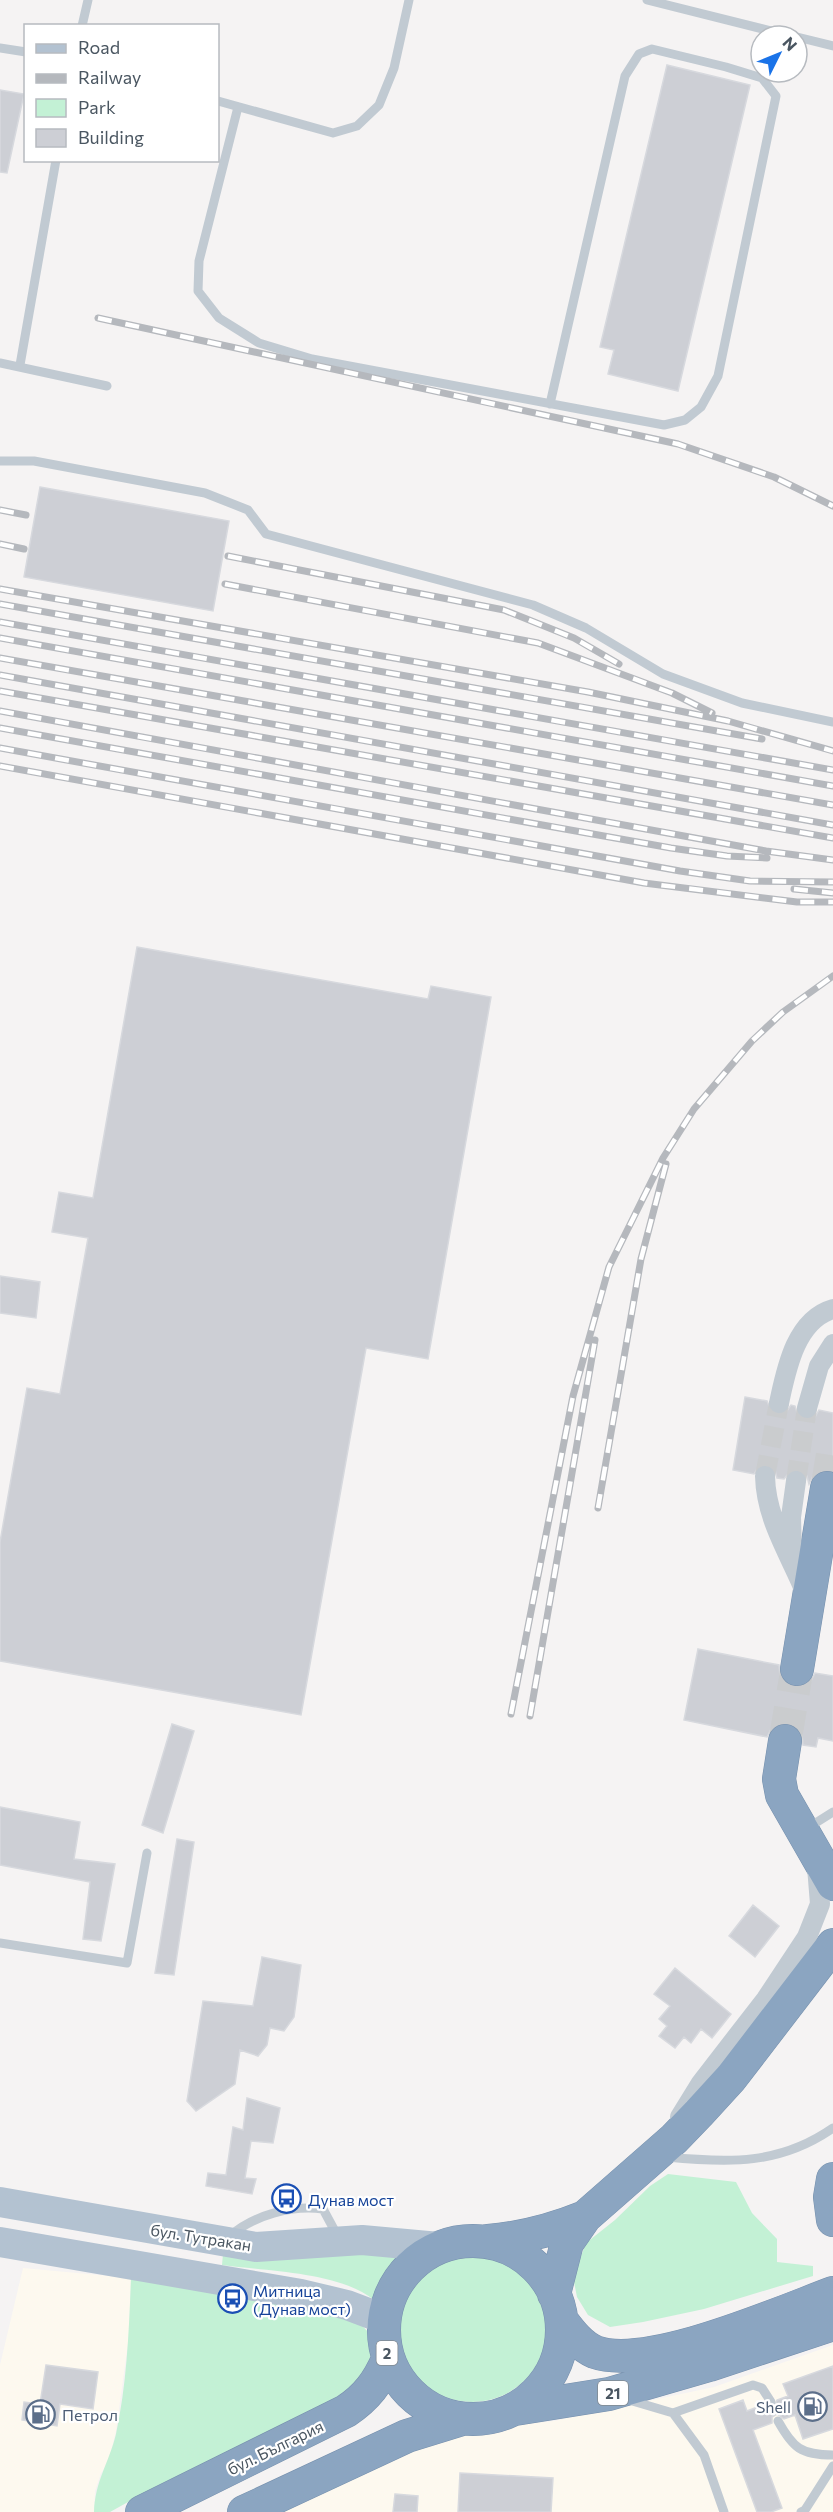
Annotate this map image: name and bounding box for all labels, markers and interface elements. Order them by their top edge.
legend [24,24,219,162]
north arrow [749,24,809,84]
text: N [779,33,801,54]
text: Road [78,36,120,58]
text: Railway [78,66,141,88]
text: Park [78,96,116,118]
text: Building [78,126,144,148]
bus stop icon: Дунав мост [271,2183,303,2215]
place label: Дунав мост [308,2190,395,2209]
street label: бул. Тутракан [149,2220,253,2254]
place label: Митница (Дунав мост) [253,2281,351,2318]
bus stop icon: Митница (Дунав мост) [216,2283,248,2315]
road number: 2 [376,2341,398,2365]
road number: 21 [598,2381,628,2405]
fuel station icon: Shell [796,2390,828,2422]
place label: Shell [756,2397,791,2416]
fuel station icon: Петрол [25,2398,57,2430]
place label: Петрол [62,2405,118,2424]
street label: бул. България [224,2416,326,2478]

